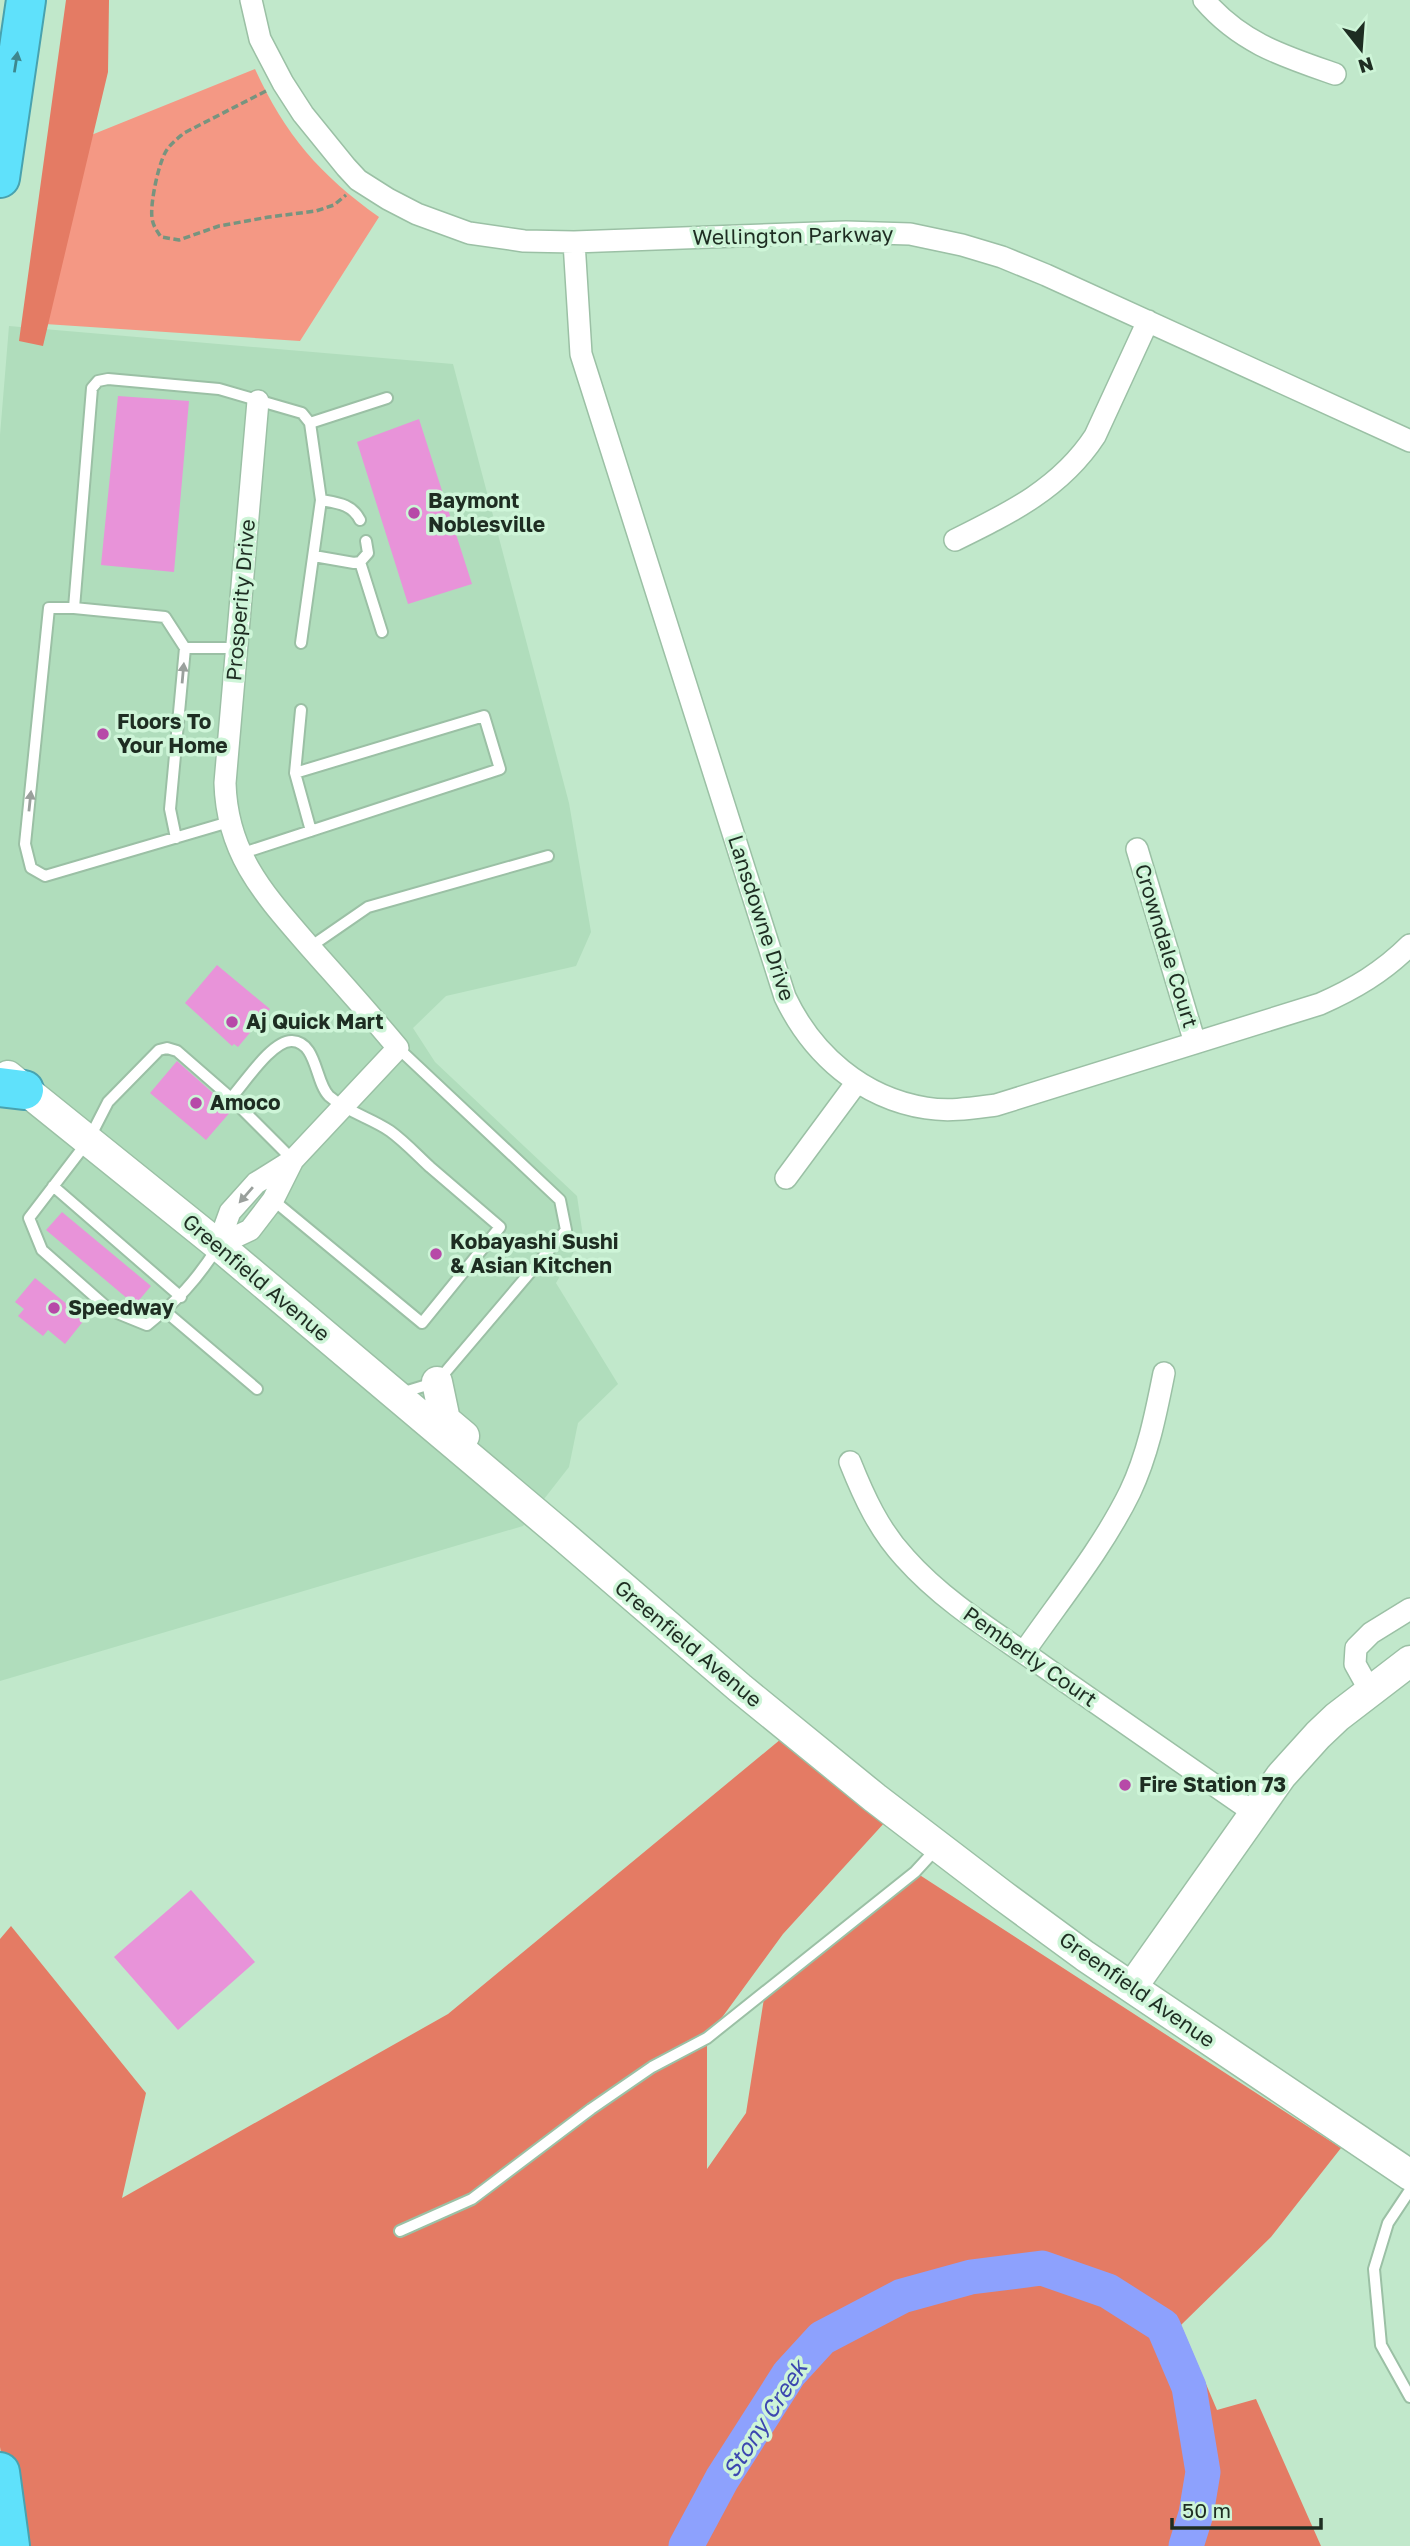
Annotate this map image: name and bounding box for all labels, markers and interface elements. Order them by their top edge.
north arrow [1326,14,1396,84]
one-way arrow [11,51,22,73]
text: N [1356,53,1376,79]
street label: Wellington Parkway [692,220,894,250]
place label: Baymont Noblesville [428,487,545,537]
marker: Baymont Noblesville [406,505,422,521]
street label: Prosperity Drive [220,518,260,682]
one-way arrow [178,662,189,684]
place label: Floors To Your Home [117,708,228,758]
marker: Floors To Your Home [95,726,111,742]
one-way arrow [24,790,35,812]
street label: Lansdowne Drive [723,832,801,1004]
street label: Crowndale Court [1130,861,1204,1031]
place label: Aj Quick Mart [246,1008,384,1034]
marker: Aj Quick Mart [224,1014,240,1030]
place label: Amoco [210,1089,281,1115]
marker: Amoco [188,1095,204,1111]
one-way arrow [239,1186,254,1203]
street label: Greenfield Avenue [178,1208,336,1346]
place label: Kobayashi Sushi & Asian Kitchen [450,1228,618,1278]
marker: Kobayashi Sushi & Asian Kitchen [428,1246,444,1262]
place label: Speedway [68,1294,174,1320]
marker: Speedway [46,1300,62,1316]
street label: Greenfield Avenue [610,1574,768,1712]
street label: Pemberly Court [959,1600,1103,1712]
place label: Fire Station 73 [1139,1771,1286,1797]
marker: Fire Station 73 [1117,1777,1133,1793]
street label: Greenfield Avenue [1055,1926,1221,2053]
water label: Stony Creek [716,2353,813,2482]
scale bar [1172,2486,1321,2530]
text: 50 m [1182,2497,1231,2523]

